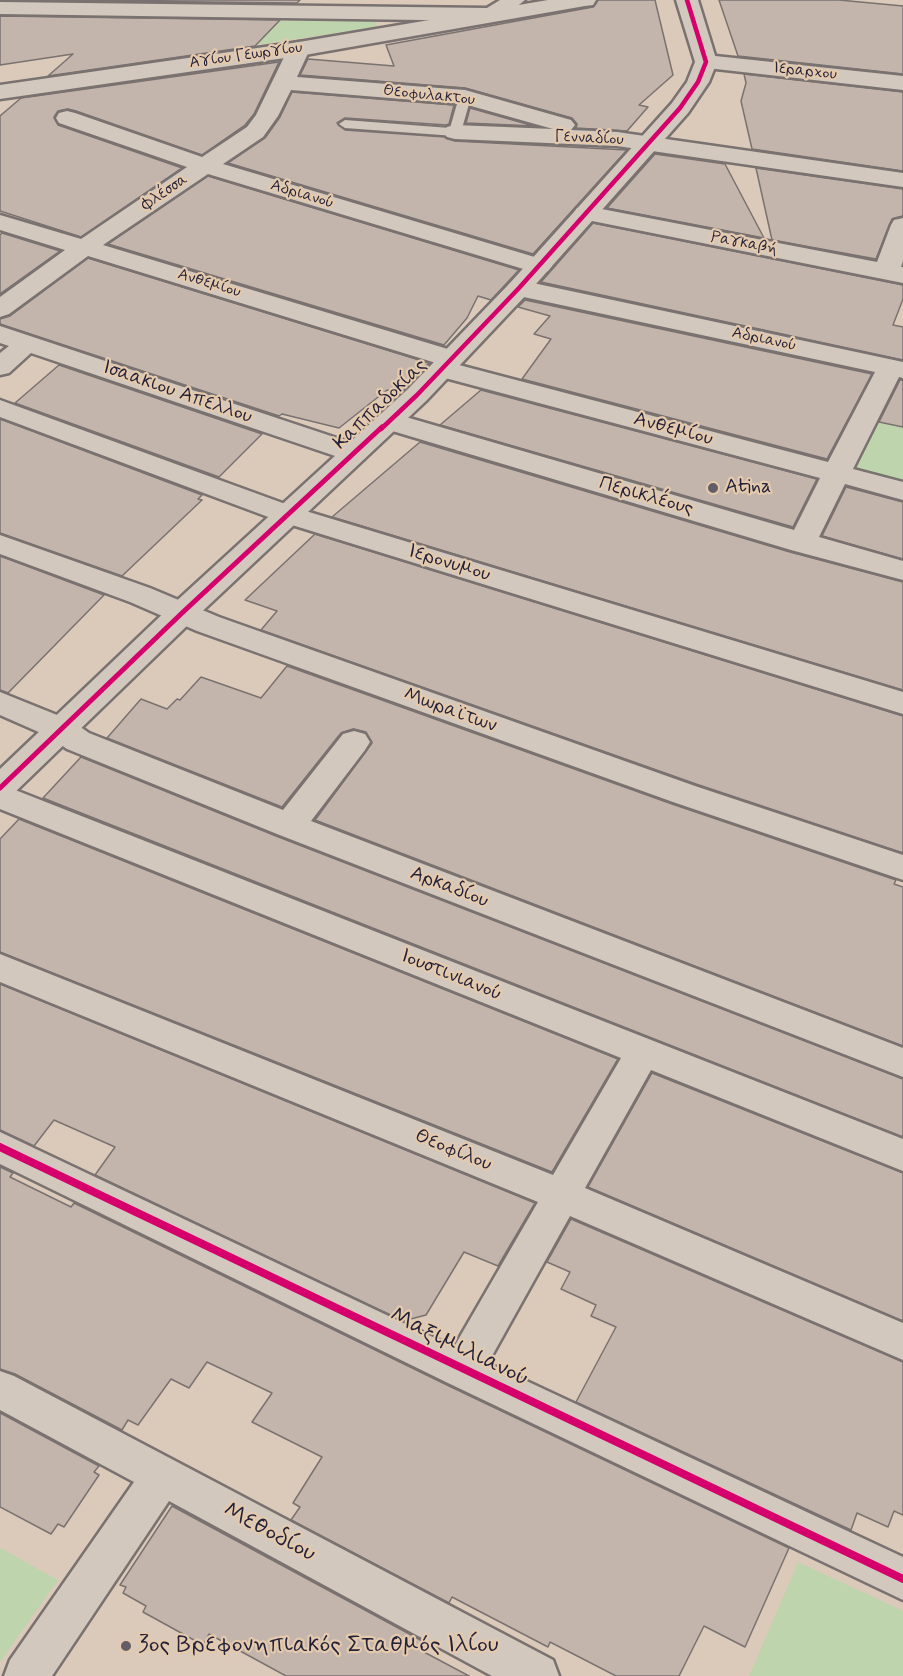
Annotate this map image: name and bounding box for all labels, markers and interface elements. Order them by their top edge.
street label: Αγίου Γεωργίου [188,39,304,73]
street label: Ιεραρχου [772,59,838,85]
street label: Θεοφυλακτου [382,82,476,110]
street label: Γενναδίου [554,128,624,150]
street label: Φλέσσα [138,171,192,215]
street label: Αδριανού [268,176,336,214]
street label: Ραγκαβή [709,228,779,260]
street label: Ανθεμίου [175,265,243,303]
street label: Αδριανού [730,324,798,356]
street label: Καππαδοκίας [329,354,433,456]
street label: Ισαακιου Απελλου [99,356,255,430]
street label: Ανθεμίου [631,408,715,452]
street label: Περικλέους [596,472,696,522]
place label: Atina [725,476,771,500]
marker: Atina [706,481,720,495]
street label: Ιερονυμου [405,540,493,588]
street label: Μωραϊτων [400,683,500,739]
street label: Αρκαδίου [406,862,492,914]
street label: Ιουστινιανού [397,945,505,1007]
street label: Θεοφίλου [411,1125,495,1177]
street label: Μαξιμιλιανού [385,1302,533,1394]
street label: Μεθοδίου [218,1497,320,1569]
place label: 3ος Βρεφονηπιακός Σταθμός Ιλίου [138,1632,499,1660]
marker: 3ος Βρεφονηπιακός Σταθμός Ιλίου [119,1639,133,1653]

